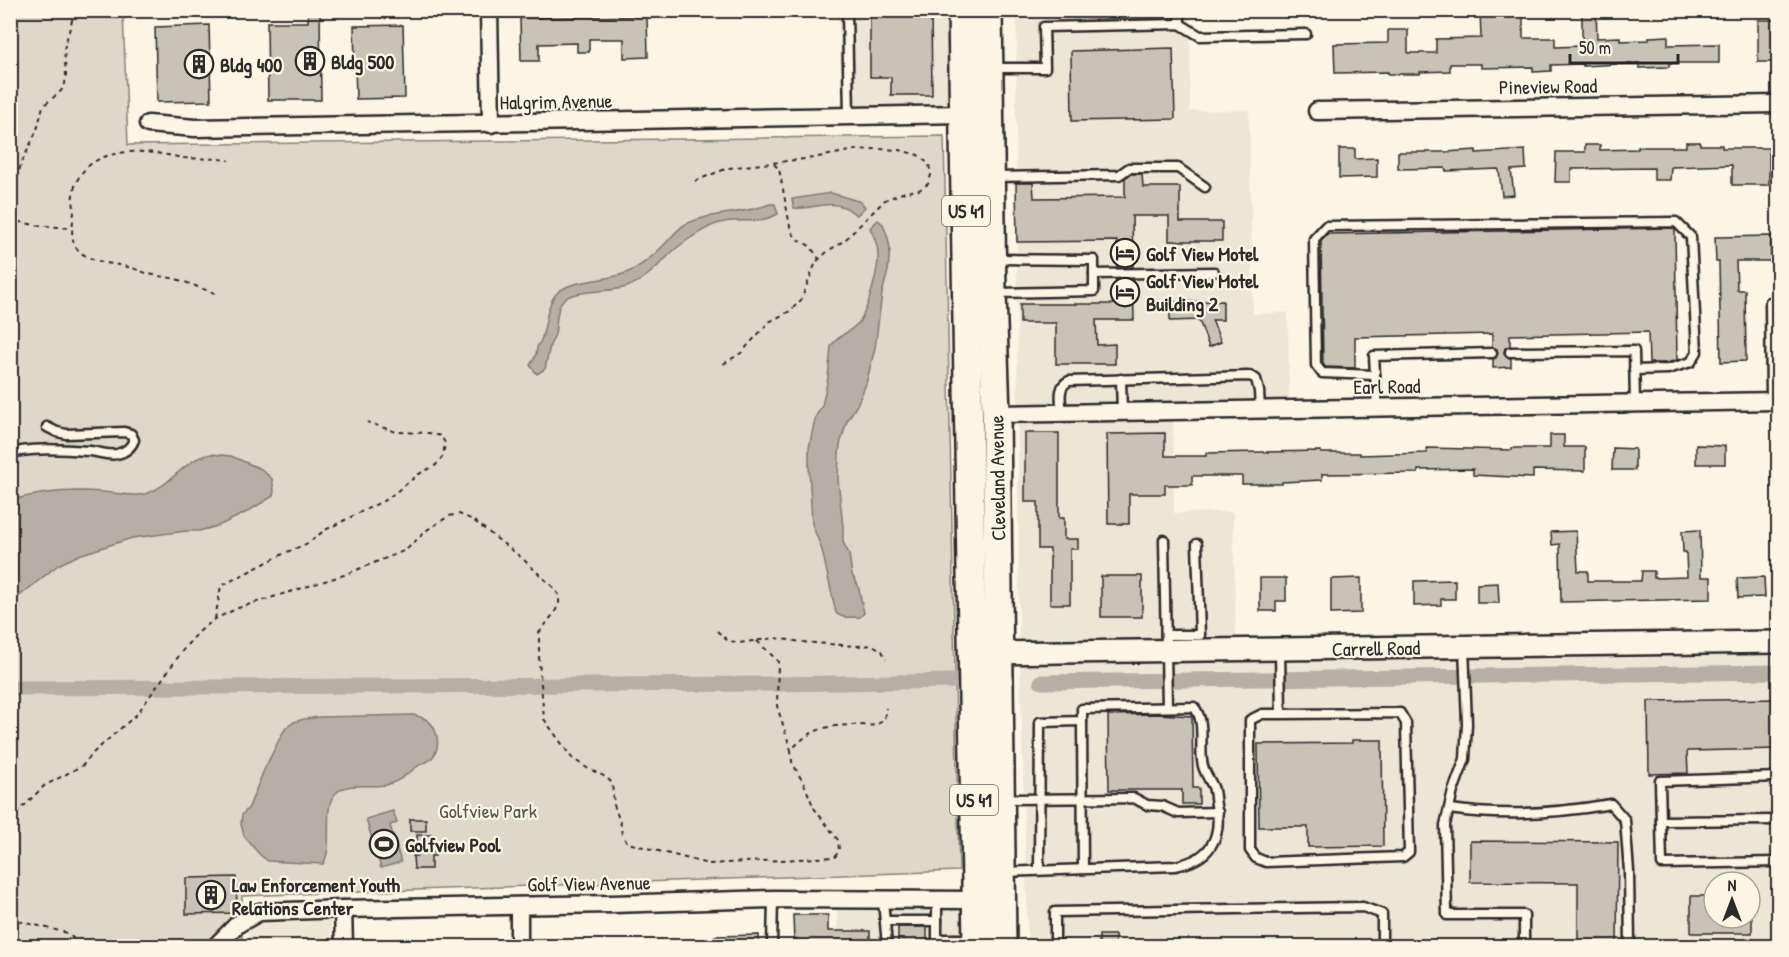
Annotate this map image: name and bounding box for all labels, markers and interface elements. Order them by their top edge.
scale bar [1570,27,1678,65]
text: 50 m [1579,35,1611,60]
building icon: Bldg 500 [294,45,326,77]
building icon: Bldg 400 [183,48,215,80]
place label: Bldg 500 [331,48,394,76]
place label: Bldg 400 [220,51,282,79]
street label: Pineview Road [1499,72,1598,100]
street label: Halgrim Avenue [500,87,613,115]
road number: US 41 [942,196,990,226]
hotel icon: Golf View Motel [1109,237,1141,269]
place label: Golf View Motel [1146,240,1259,267]
place label: Golf View Motel Building 2 [1146,267,1259,318]
hotel icon: Golf View Motel Building 2 [1109,276,1141,308]
street label: Earl Road [1353,372,1421,400]
street label: Cleveland Avenue [982,415,1012,541]
street label: Carrell Road [1332,634,1421,662]
road number: US 41 [950,785,998,815]
park label: Golfview Park [439,797,537,824]
sports icon: Golfview Pool [368,828,400,860]
place label: Golfview Pool [405,831,501,858]
street label: Golf View Avenue [527,868,651,898]
north arrow [1702,870,1762,930]
place label: Law Enforcement Youth Relations Center [232,871,401,921]
text: N [1728,874,1737,896]
building icon: Law Enforcement Youth Relations Center [195,879,227,911]

